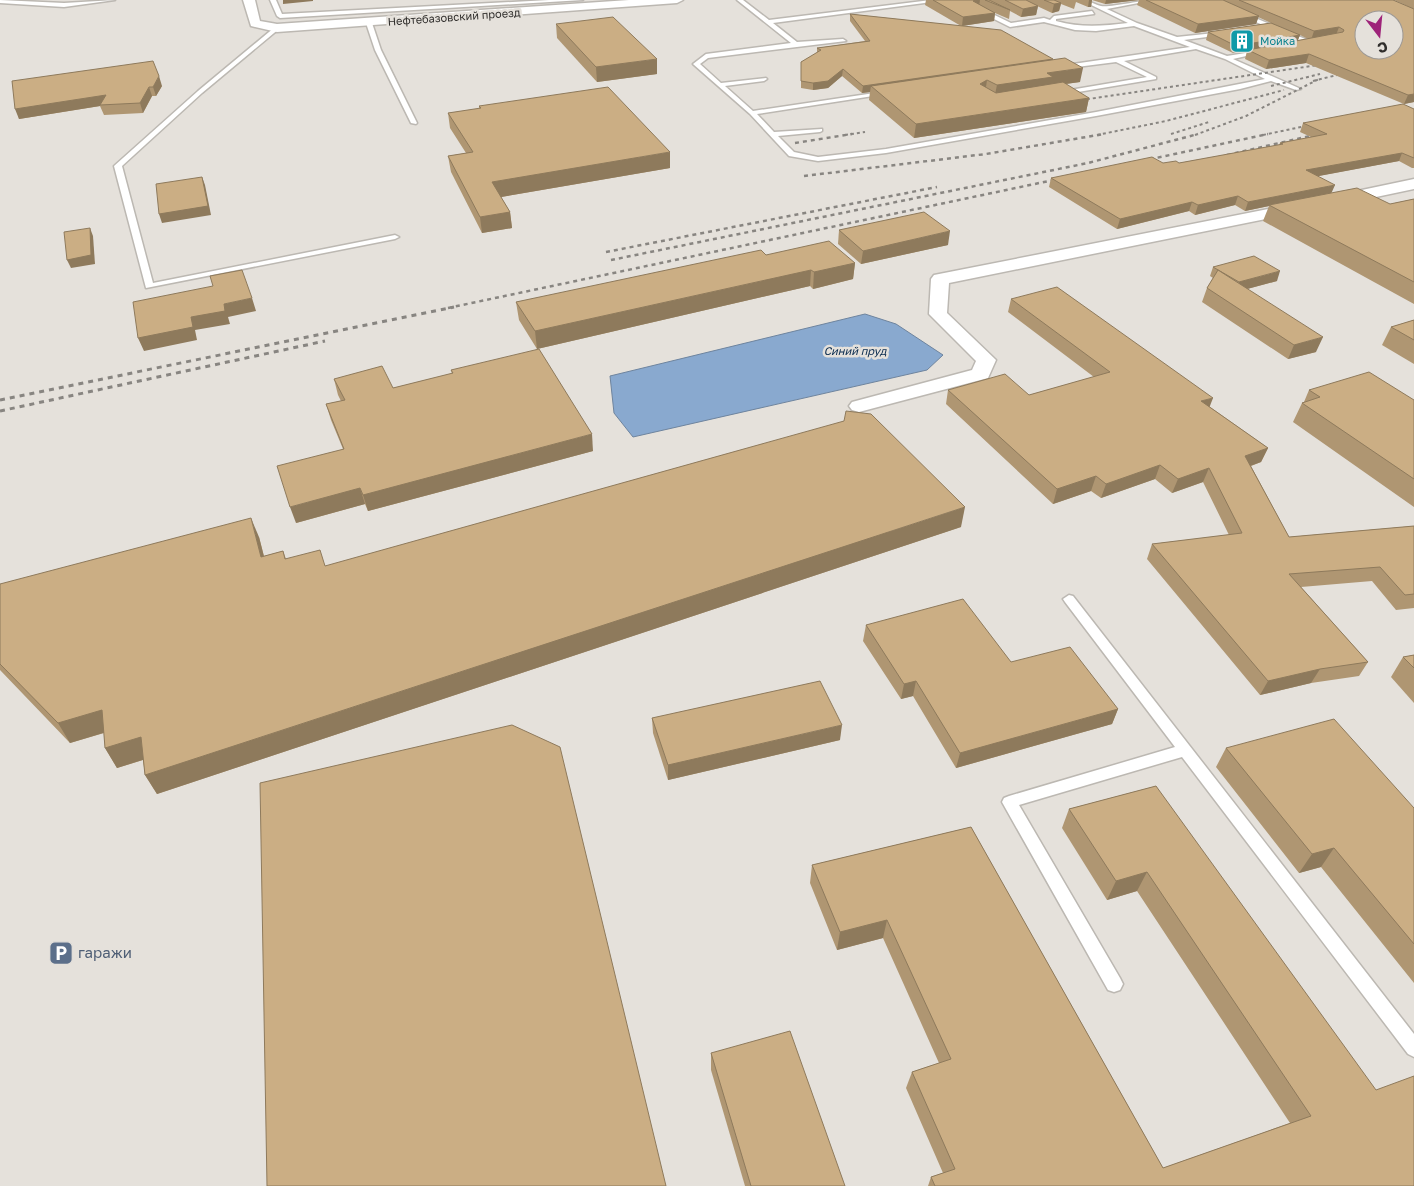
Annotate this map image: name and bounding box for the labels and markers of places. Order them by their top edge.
building icon: Мойка [1229,28,1255,54]
place label: Мойка [1260,34,1295,47]
parking icon: гаражи [48,940,74,966]
place label: гаражи [78,943,132,961]

